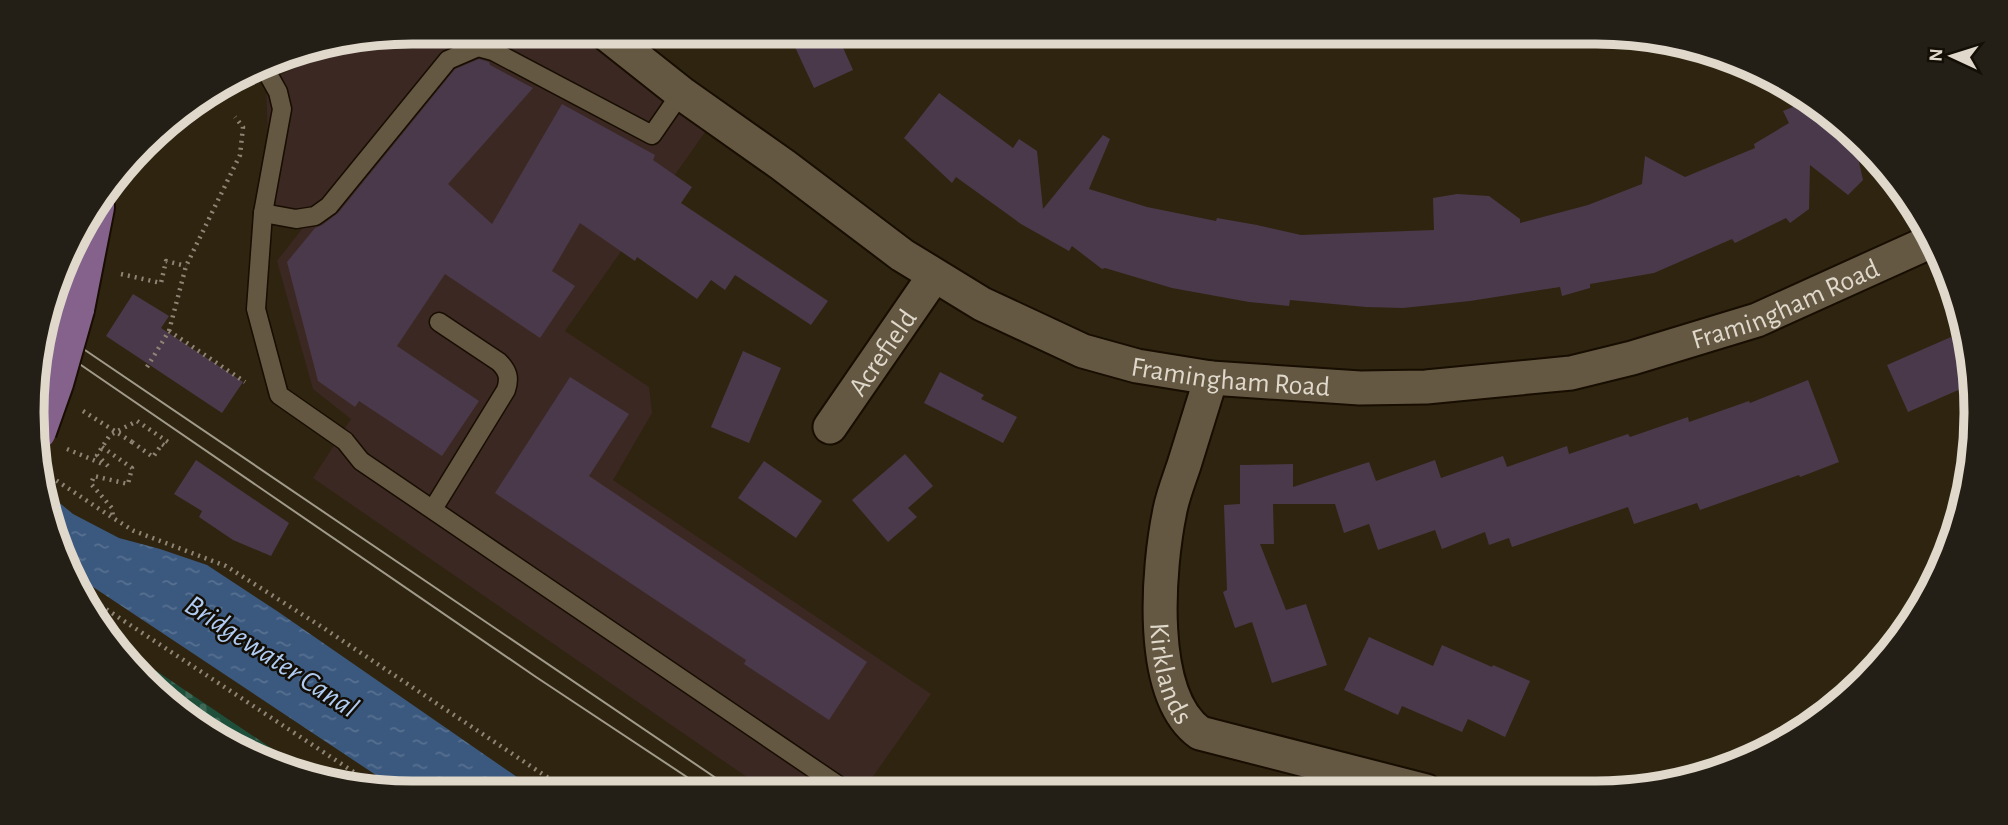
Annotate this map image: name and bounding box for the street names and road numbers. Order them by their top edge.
street label: Framingham Road [1689,255,1884,355]
street label: Acrefield [844,305,923,402]
street label: Framingham Road [1129,353,1331,402]
street label: Kirklands [1144,622,1197,730]

